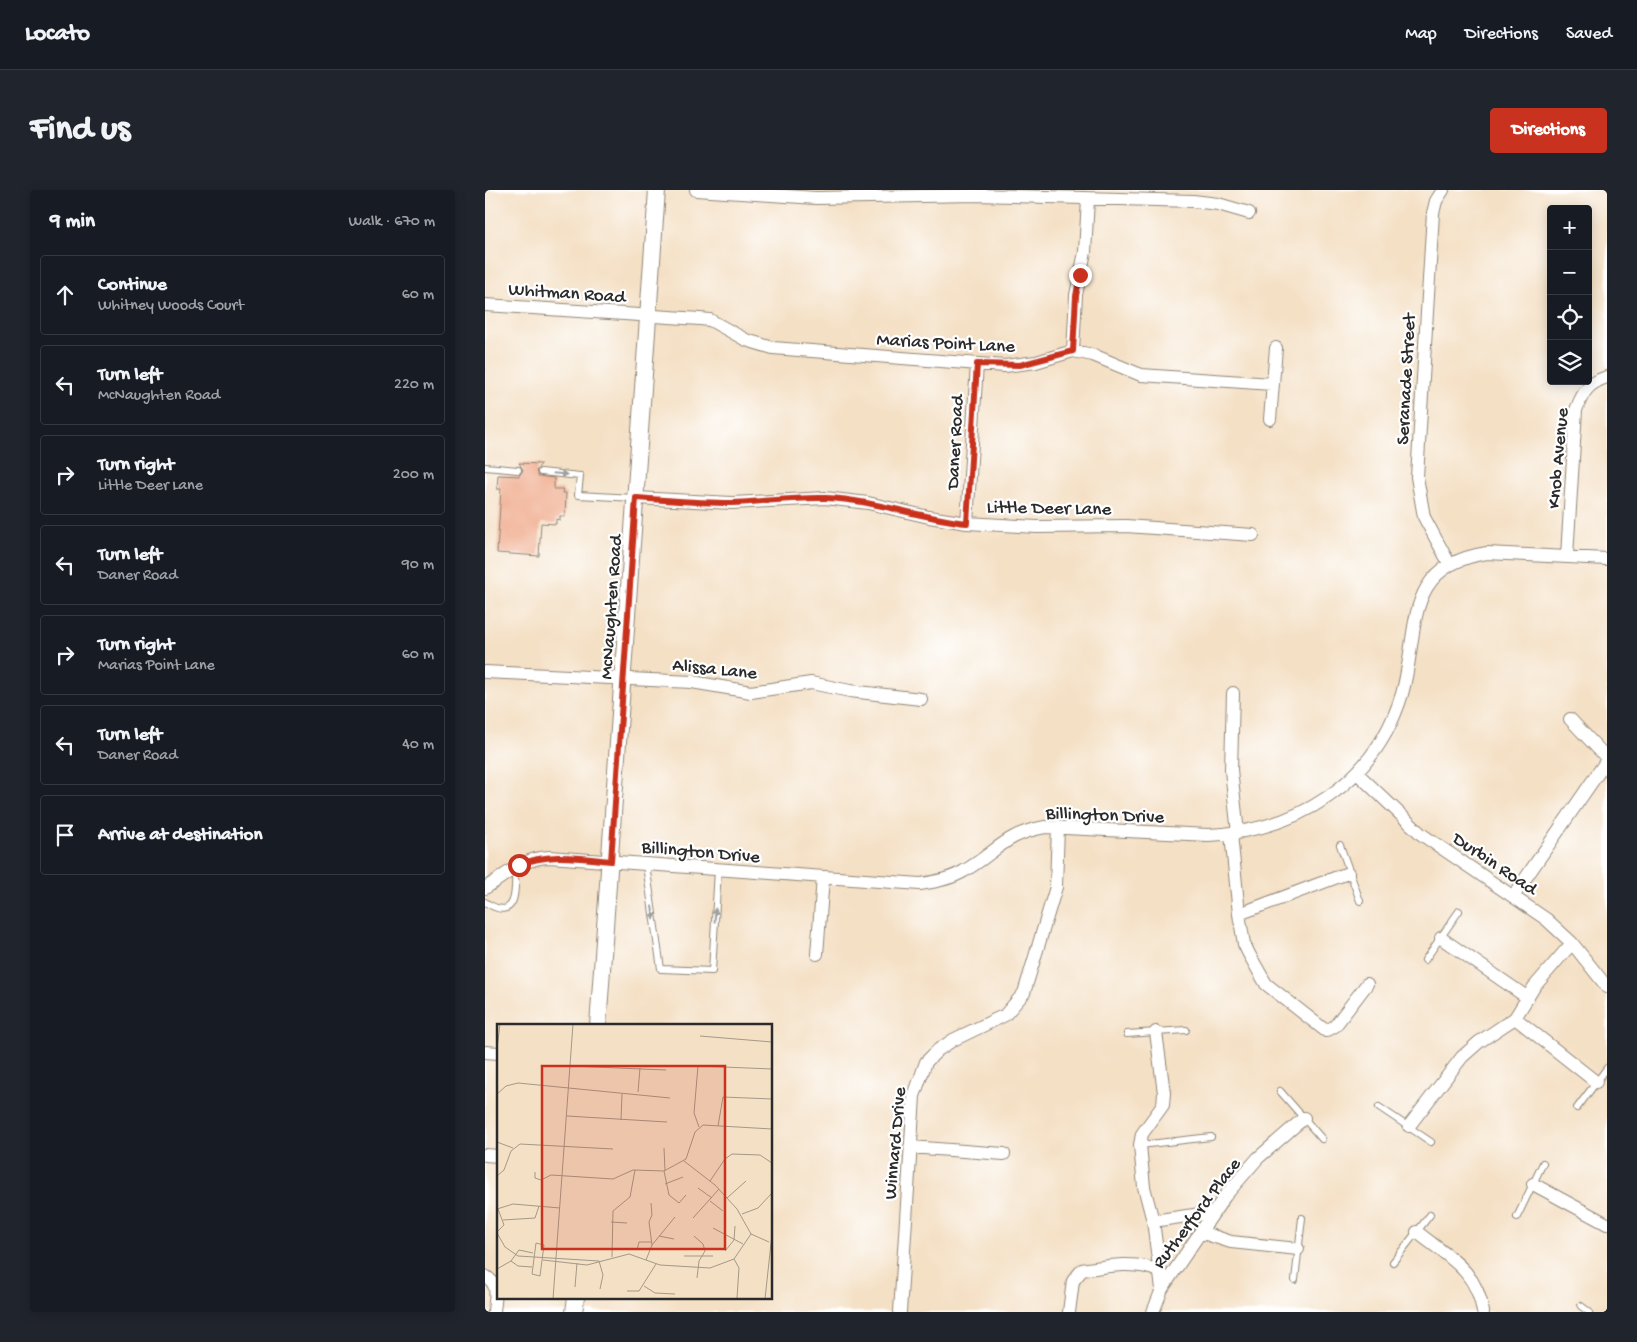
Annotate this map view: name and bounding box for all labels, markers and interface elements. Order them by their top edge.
text: Locato [25,20,90,49]
text: Map [1405,24,1437,45]
text: Directions [1465,24,1538,45]
text: Saved [1566,24,1612,45]
button: Directions [1490,108,1607,153]
text: Find us [30,110,130,151]
map controls [1547,205,1592,385]
button: + [1547,205,1592,250]
text: 9 min [50,210,95,235]
text: Walk · 670 m [349,213,435,232]
button: − [1547,250,1592,295]
route end [1069,264,1092,287]
text: Continue [98,274,167,297]
street label: Whitman Road [507,279,628,310]
icon: ahead [51,281,79,309]
text: 60 m [402,286,434,305]
button: locate [1547,295,1592,340]
text: Whitney Woods Court [98,297,244,316]
street label: Seranade Street [1393,311,1423,445]
street label: Marias Point Lane [876,329,1016,360]
button: layers [1547,340,1592,385]
text: Turn left [98,364,162,387]
icon: left [51,371,79,399]
text: 220 m [394,376,434,395]
text: McNaughten Road [98,387,220,406]
street label: Daner Road [942,393,971,492]
street label: Knob Avenue [1544,407,1575,510]
text: Turn right [98,454,174,477]
icon: right [51,461,79,489]
text: 200 m [393,466,434,485]
one-way arrow [553,470,569,478]
text: Little Deer Lane [98,477,203,496]
street label: Little Deer Lane [986,497,1112,522]
street label: McNaughten Road [596,532,629,680]
text: Turn left [98,544,162,567]
icon: left [51,551,79,579]
text: 90 m [402,556,434,575]
text: Daner Road [98,567,178,586]
text: Turn right [98,634,174,657]
icon: right [51,641,79,669]
text: 60 m [402,646,434,665]
street label: Alissa Lane [671,655,758,686]
text: Marias Point Lane [98,657,215,676]
text: Turn left [98,724,162,747]
icon: left [51,731,79,759]
text: 40 m [402,736,434,755]
text: Daner Road [98,747,178,766]
street label: Billington Drive [1044,803,1165,830]
icon: arrive [51,821,79,849]
text: Arrive at destination [98,824,262,847]
street label: Durbin Road [1446,827,1542,903]
street label: Billington Drive [640,837,761,870]
route start [508,854,531,877]
one-way arrow [650,905,658,921]
one-way arrow [711,907,719,923]
inset map [497,1024,773,1300]
street label: Winnard Drive [880,1086,913,1200]
street label: Rutherford Place [1149,1154,1247,1274]

